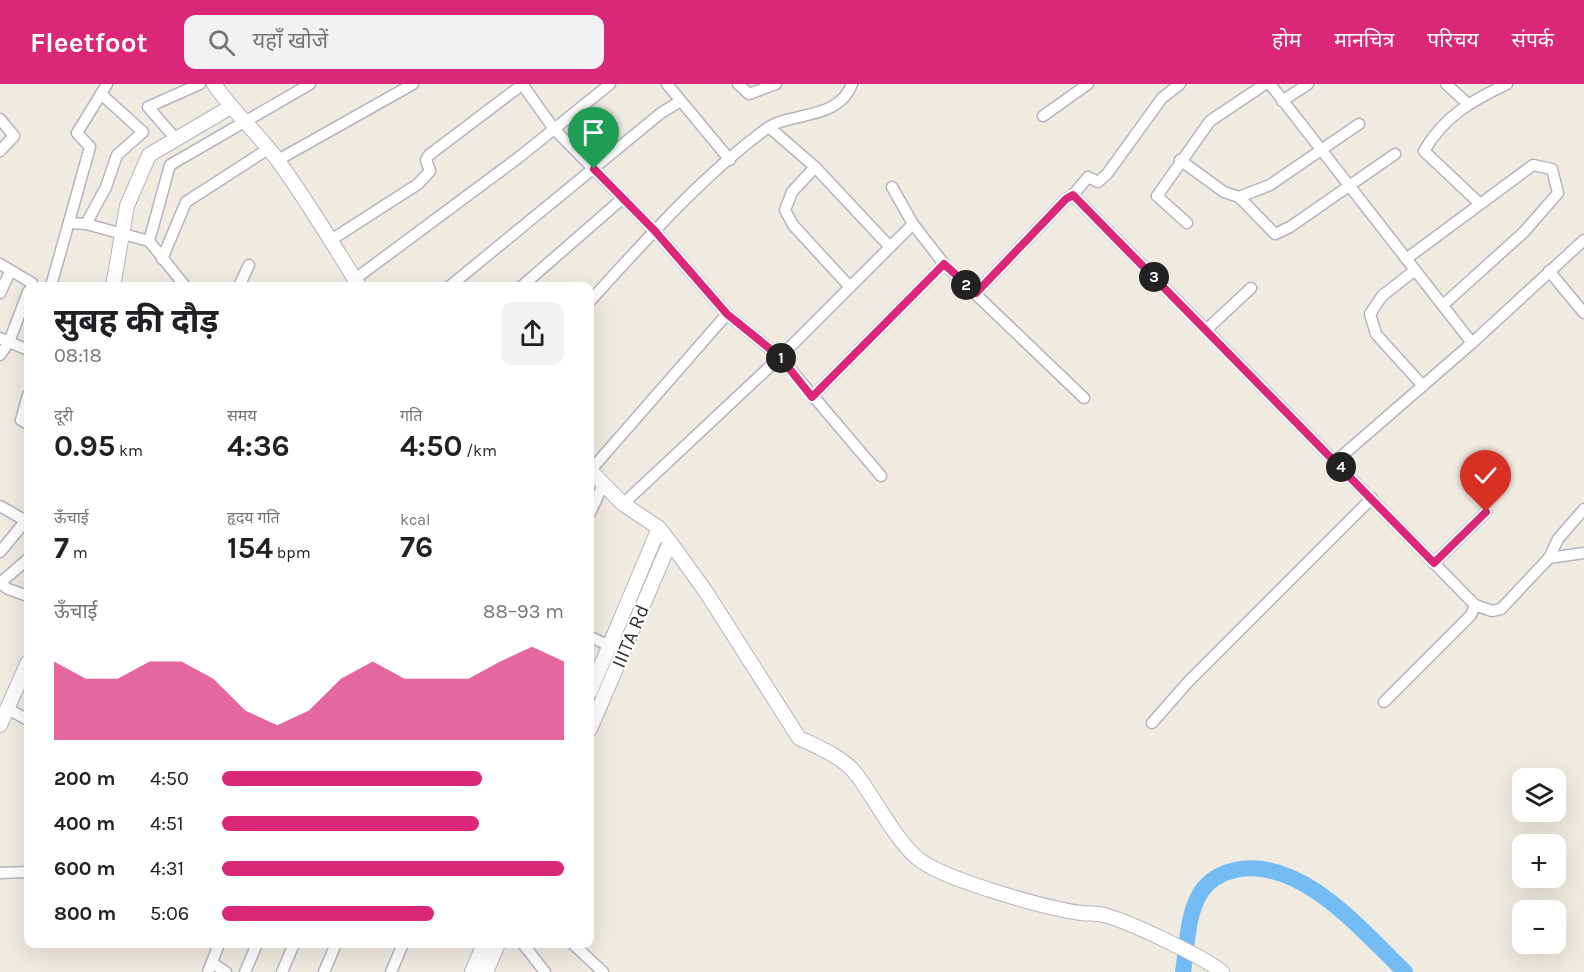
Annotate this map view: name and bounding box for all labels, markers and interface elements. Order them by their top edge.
search box [184,15,604,69]
text: Fleetfoot [30,26,148,59]
icon: search [205,26,238,59]
text: यहाँ खोजें [253,28,328,54]
text: होम [1272,28,1301,52]
text: मानचित्र [1334,28,1394,52]
text: परिचय [1427,28,1479,52]
text: संपर्क [1512,28,1554,52]
pin [568,107,619,169]
icon: arrive [577,116,610,149]
pin: 3 [1139,262,1169,292]
text: 3 [1149,267,1159,286]
pin: 2 [951,270,981,300]
text: 2 [961,275,971,294]
text: सुबह की दौड़ [54,302,218,340]
button: share [501,302,564,365]
pin: 1 [766,343,796,373]
text: 08:18 [54,344,102,367]
text: 1 [778,348,784,367]
text: दूरी [54,406,73,425]
text: समय [227,406,257,425]
text: गति [400,406,422,425]
text: 0.95 [54,428,115,464]
text: 4:36 [227,428,290,464]
text: 4:50 [400,428,462,464]
text: km [115,441,143,460]
text: /km [462,441,497,460]
pin [1460,450,1511,512]
pin: 4 [1326,452,1356,482]
text: 4 [1336,457,1346,476]
icon: check [1469,459,1502,492]
text: ऊँचाई [54,508,89,527]
text: हृदय गति [227,508,280,527]
text: kcal [400,510,431,529]
text: 76 [400,529,433,565]
text: 7 [54,530,69,566]
text: 154 [227,530,273,566]
text: m [69,543,88,562]
text: bpm [273,543,311,562]
text: ऊँचाई [54,600,97,623]
text: 88–93 m [483,600,564,623]
street label: IIITA Rd [607,601,654,671]
text: 200 m [54,767,115,790]
text: 4:50 [150,767,189,790]
map controls [1512,768,1566,954]
button: layers [1512,768,1566,822]
text: 400 m [54,812,115,835]
text: 4:51 [150,812,184,835]
button: + [1512,834,1566,888]
text: 600 m [54,857,115,880]
text: 4:31 [150,857,184,880]
button: − [1512,900,1566,954]
text: 800 m [54,902,116,925]
text: 5:06 [150,902,189,925]

